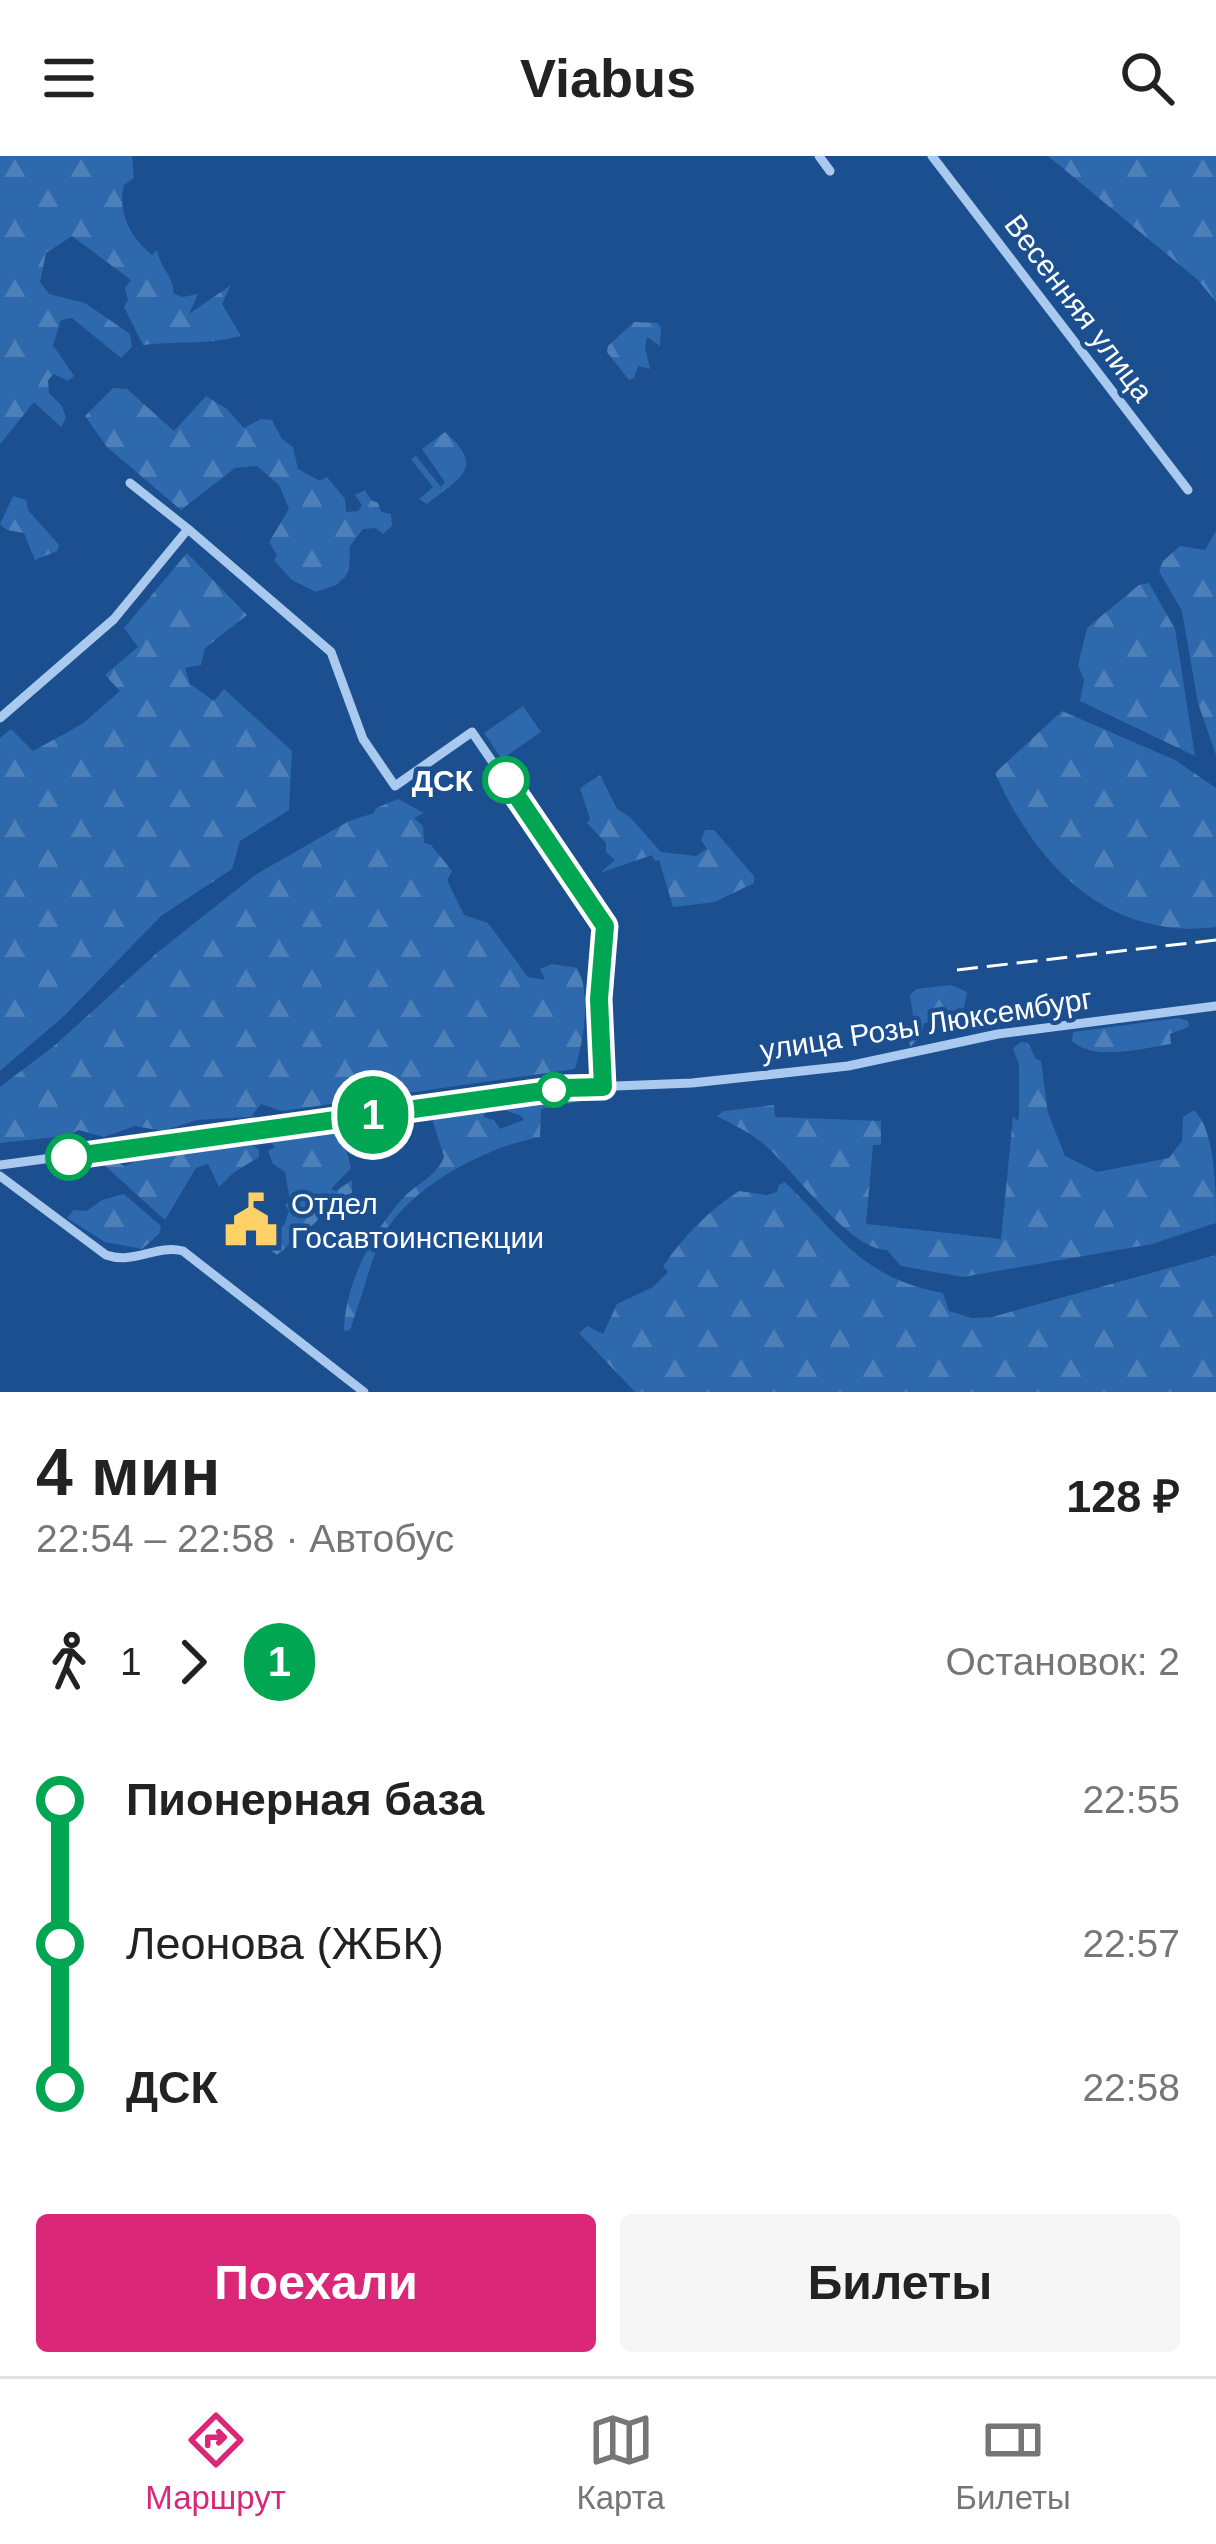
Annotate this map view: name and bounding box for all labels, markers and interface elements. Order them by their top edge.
icon: menu [36,45,102,111]
icon: search [1114,45,1180,111]
text: Viabus [520,48,696,108]
street label: Весенняя улица [998,208,1160,408]
marker: ДСК [484,758,528,802]
place label: ДСК [412,764,474,797]
street label: улица Розы Люксембург [758,981,1095,1067]
unlabelled marker [538,1074,570,1106]
line badge: 1 [334,1076,412,1154]
text: 1 [361,1091,385,1138]
unlabelled marker [47,1135,91,1179]
place label: Отдел Госавтоинспекции [291,1187,544,1254]
public building icon: Отдел Госавтоинспекции [222,1191,280,1249]
text: 4 мин [36,1435,220,1509]
text: 128 ₽ [1066,1471,1180,1522]
text: 22:54 – 22:58 · Автобус [36,1517,454,1560]
icon: walk [36,1629,102,1695]
icon: forward [160,1629,226,1695]
text: 1 [268,1638,291,1685]
text: 1 [120,1640,142,1683]
text: Остановок: 2 [945,1640,1180,1683]
text: Пионерная база [126,1774,484,1825]
text: 22:55 [1082,1778,1180,1821]
text: Леонова (ЖБК) [126,1918,444,1969]
text: 22:57 [1082,1922,1180,1965]
text: ДСК [126,2062,218,2113]
text: 22:58 [1082,2066,1180,2109]
button: Поехали [36,2214,596,2352]
button: Билеты [620,2214,1180,2352]
tab: Маршрут [145,2407,286,2517]
tab: Карта [576,2407,665,2517]
tab: Билеты [955,2407,1071,2517]

